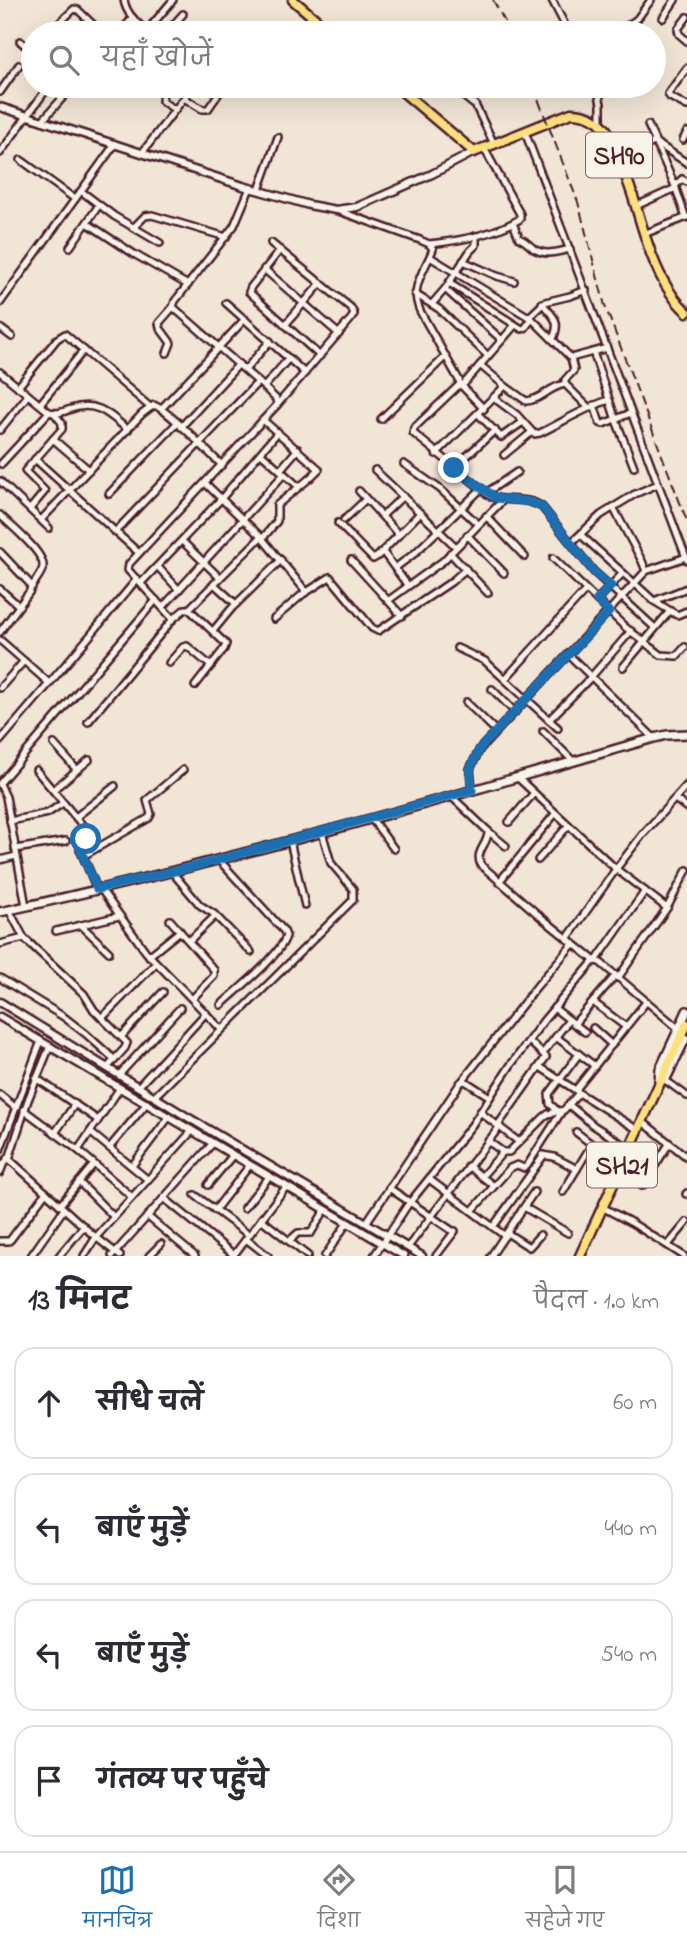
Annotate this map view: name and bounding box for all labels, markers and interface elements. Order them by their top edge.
search box [21,21,666,98]
icon: search [45,41,83,79]
text: यहाँ खोजें [101,41,213,79]
road number: SH90 [586,132,652,178]
route end [438,452,469,483]
route start [70,823,101,854]
road number: SH21 [587,1142,657,1188]
text: 13 मिनट [28,1280,130,1324]
text: पैदल · 1.0 km [534,1286,659,1319]
icon: ahead [30,1384,68,1422]
text: सीधे चलें [97,1385,203,1423]
text: 60 m [613,1387,657,1420]
icon: left [30,1510,68,1548]
text: बाएँ मुड़ें [97,1511,188,1549]
text: 440 m [605,1513,657,1546]
icon: left [30,1636,68,1674]
text: बाएँ मुड़ें [97,1637,188,1675]
text: 540 m [601,1639,657,1672]
icon: arrive [30,1762,68,1800]
text: गंतव्य पर पहुँचे [97,1763,268,1801]
tab: मानचित्र [83,1861,152,1941]
tab: दिशा [317,1861,360,1941]
tab: सहेजे गए [526,1861,604,1941]

